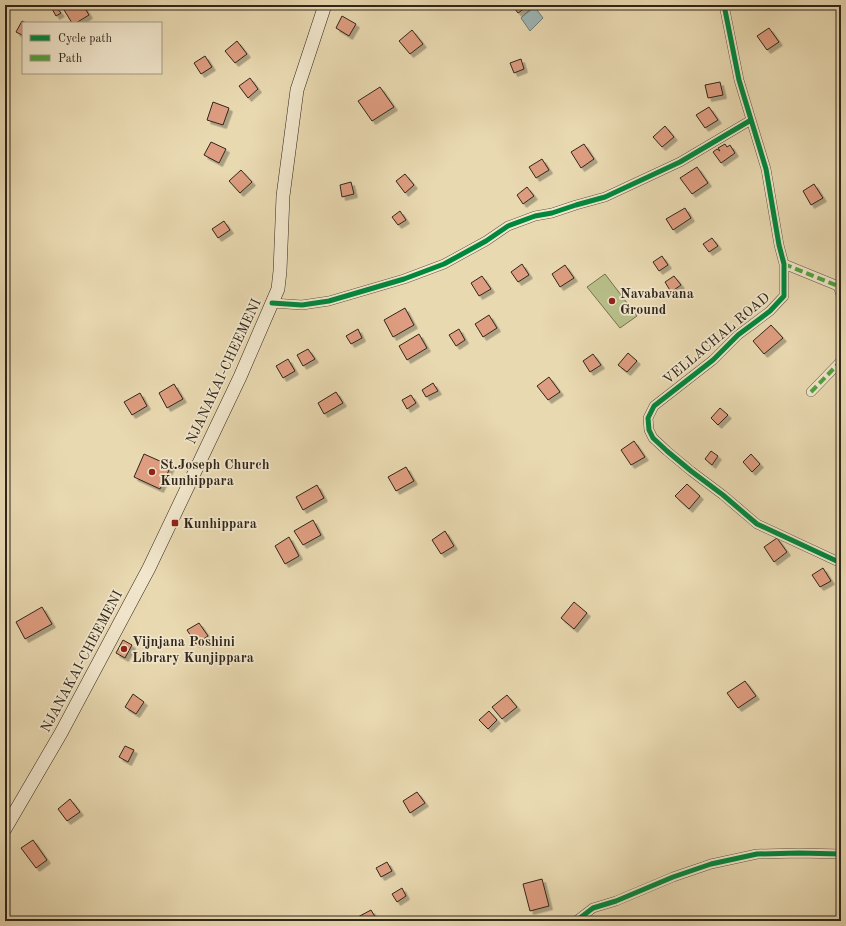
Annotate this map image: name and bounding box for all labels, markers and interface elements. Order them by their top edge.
legend [22,22,162,74]
text: Cycle path [58,33,113,45]
text: Path [58,53,83,65]
place label: Navabavana Ground [620,287,694,317]
street label: VELLACHAL ROAD [661,290,773,387]
marker: Navabavana Ground [607,296,617,306]
street label: NJANAKAI-CHEEMENI [184,297,264,446]
place label: St.Joseph Church Kunhippara [160,458,270,488]
marker: St.Joseph Church Kunhippara [147,467,157,477]
place label: Kunhippara [183,517,257,531]
marker: Kunhippara [170,518,180,528]
street label: NJANAKAI-CHEEMENI [38,588,125,735]
place label: Vijnjana Poshini Library Kunjippara [132,635,254,665]
marker: Vijnjana Poshini Library Kunjippara [119,644,129,654]

